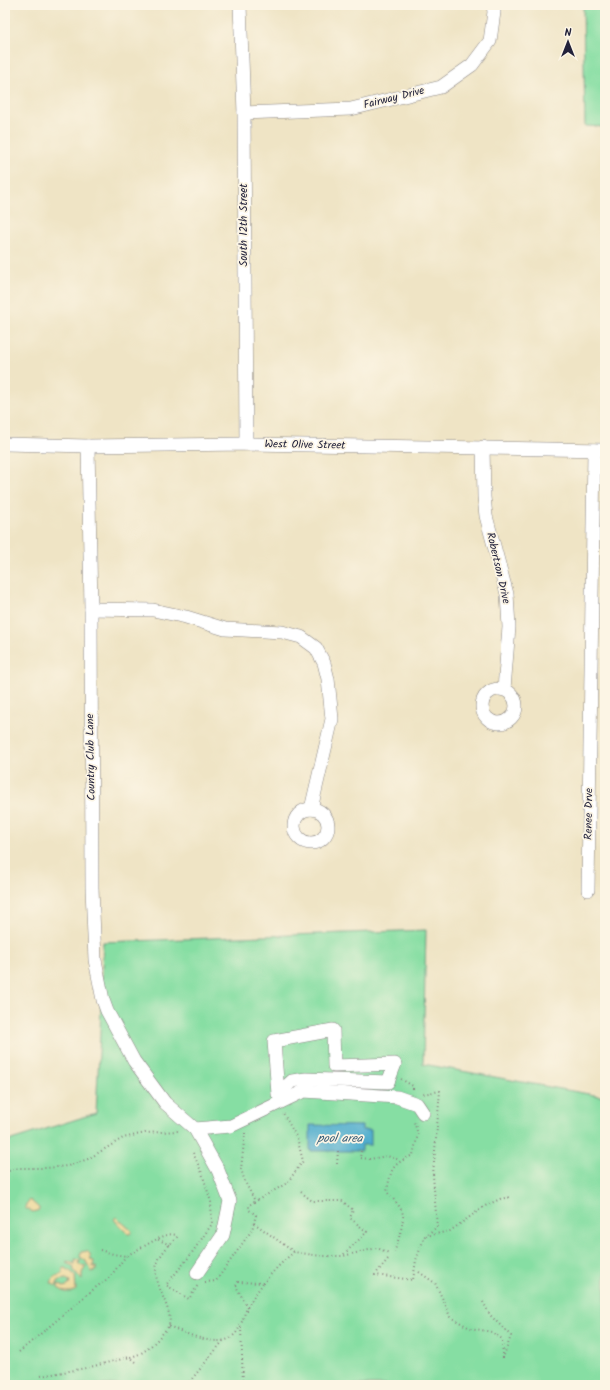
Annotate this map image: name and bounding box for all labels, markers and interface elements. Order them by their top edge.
north arrow [548,22,588,62]
text: N [565,24,572,42]
street label: Fairway Drive [362,82,426,114]
street label: South 12th Street [235,183,253,266]
street label: West Olive Street [264,435,346,455]
street label: Robertson Drive [481,530,515,606]
street label: Country Club Lane [81,713,101,801]
street label: Renee Drve [580,788,598,840]
water label: pool area [316,1129,364,1148]

